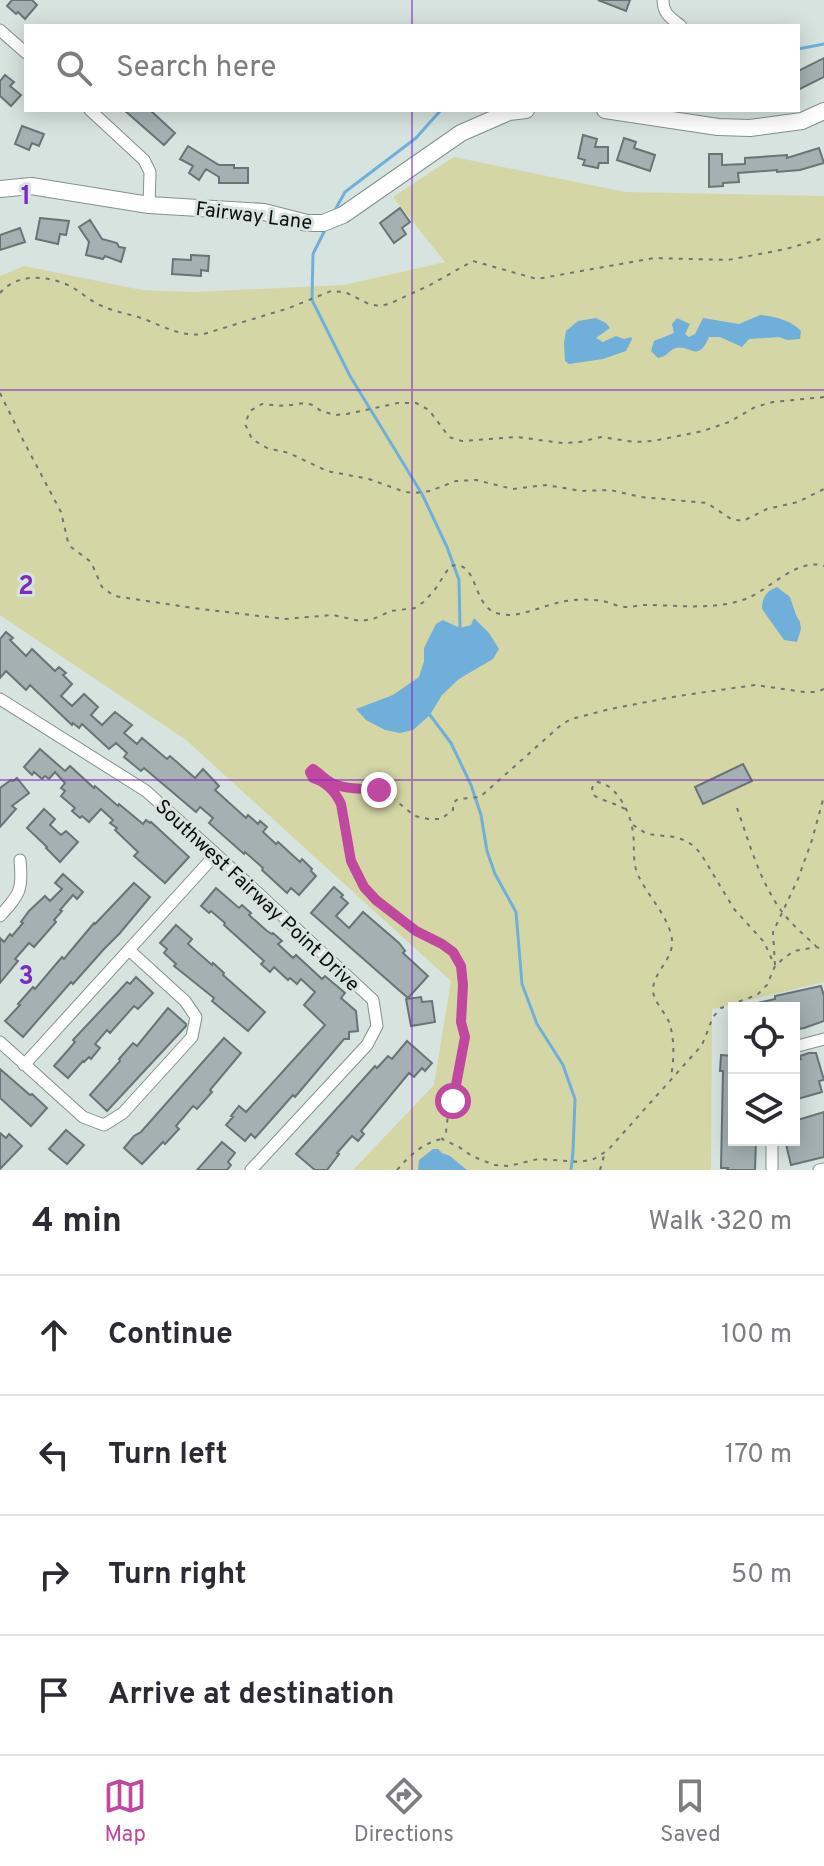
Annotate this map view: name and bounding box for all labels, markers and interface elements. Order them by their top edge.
search box [24,24,800,112]
icon: search [52,46,96,90]
text: Search here [116,50,276,87]
text: 1 [21,181,31,214]
street label: Fairway Lane [194,197,314,237]
text: 2 [18,571,34,604]
route end [361,772,397,808]
street label: Southwest Fairway Point Drive [149,795,365,998]
text: 3 [18,961,34,994]
map controls [728,1002,800,1146]
button: locate [728,1002,800,1074]
button: layers [728,1074,800,1146]
route start [435,1083,471,1119]
text: 4 min [32,1201,122,1244]
text: Walk · 320 m [648,1206,792,1239]
icon: ahead [32,1313,76,1357]
text: Continue [108,1317,233,1354]
text: 100 m [721,1319,792,1352]
icon: left [32,1433,76,1477]
text: Turn left [108,1437,228,1474]
text: 170 m [725,1439,792,1472]
icon: right [32,1553,76,1597]
text: Turn right [108,1557,246,1594]
text: 50 m [731,1559,792,1592]
icon: arrive [32,1673,76,1717]
text: Arrive at destination [108,1677,394,1714]
tab: Map [103,1774,147,1849]
tab: Directions [354,1774,454,1849]
tab: Saved [660,1774,721,1849]

